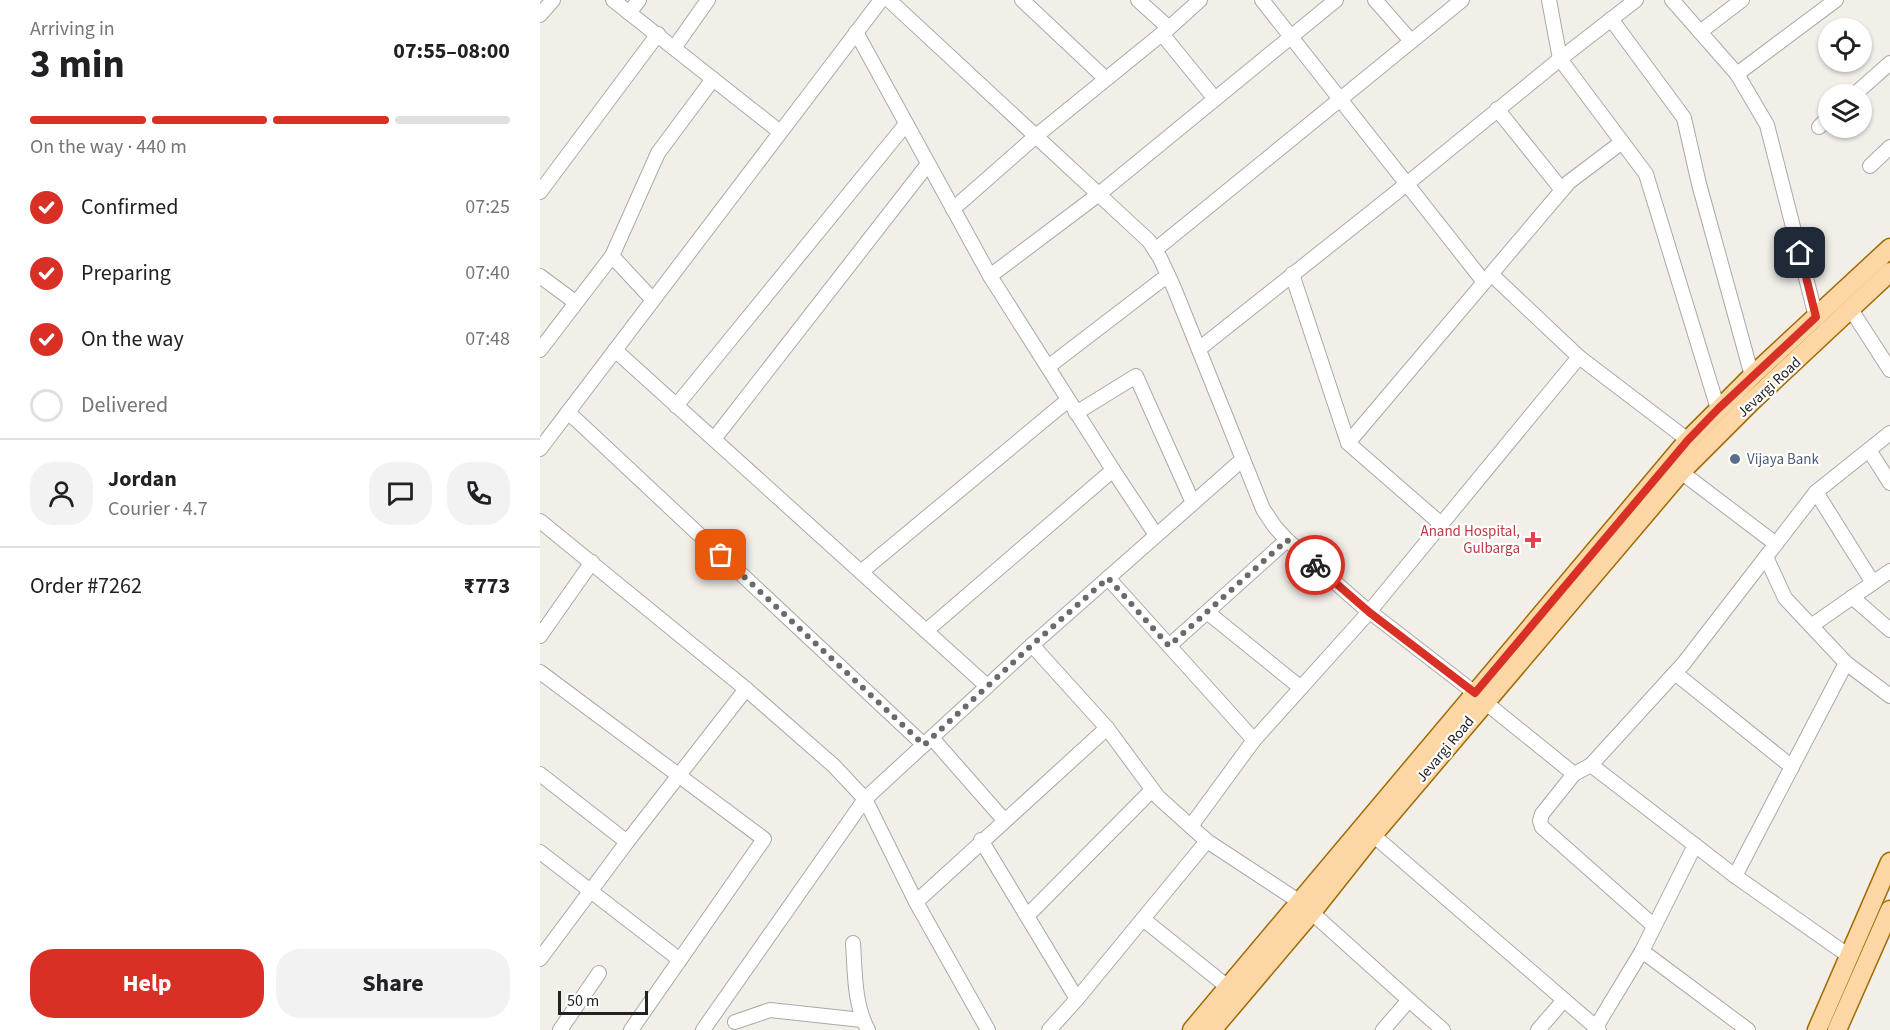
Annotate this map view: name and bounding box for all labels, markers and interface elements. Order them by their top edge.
text: Arriving in [30,15,115,43]
map controls [1818,18,1872,138]
button: locate [1818,18,1872,72]
text: 07:55–08:00 [393,35,510,67]
text: 3 min [30,37,125,93]
button: layers [1818,84,1872,138]
text: On the way · 440 m [30,133,187,161]
icon: check [30,191,63,224]
text: Confirmed [81,191,178,223]
text: 07:25 [465,193,510,221]
pin [1774,227,1825,278]
icon: home [1783,236,1816,269]
icon: check [30,257,63,290]
text: Preparing [81,257,171,289]
text: 07:40 [465,259,510,287]
icon: check [30,323,63,356]
text: On the way [81,323,184,355]
text: 07:48 [465,325,510,353]
street label: Jevargi Road [1733,352,1806,422]
text: Delivered [81,389,168,421]
place label: Vijaya Bank [1747,449,1820,470]
marker: Vijaya Bank [1728,452,1742,466]
button: person [30,462,93,525]
button: chat [369,462,432,525]
button: phone [447,462,510,525]
text: Jordan [108,463,177,495]
text: Courier · 4.7 [108,495,208,523]
place label: Anand Hospital, Gulbarga [1421,521,1520,559]
pin [695,529,746,580]
marker: Anand Hospital, Gulbarga [1524,531,1542,549]
courier [1285,535,1345,595]
icon: bag [704,538,737,571]
icon: bike [1299,549,1332,582]
text: Order #7262 [30,570,142,602]
text: ₹773 [464,570,510,602]
street label: Jevargi Road [1411,712,1479,787]
button: Help [30,949,264,1018]
button: Share [276,949,510,1018]
scale bar [558,988,648,1016]
text: 50 m [567,990,599,1012]

